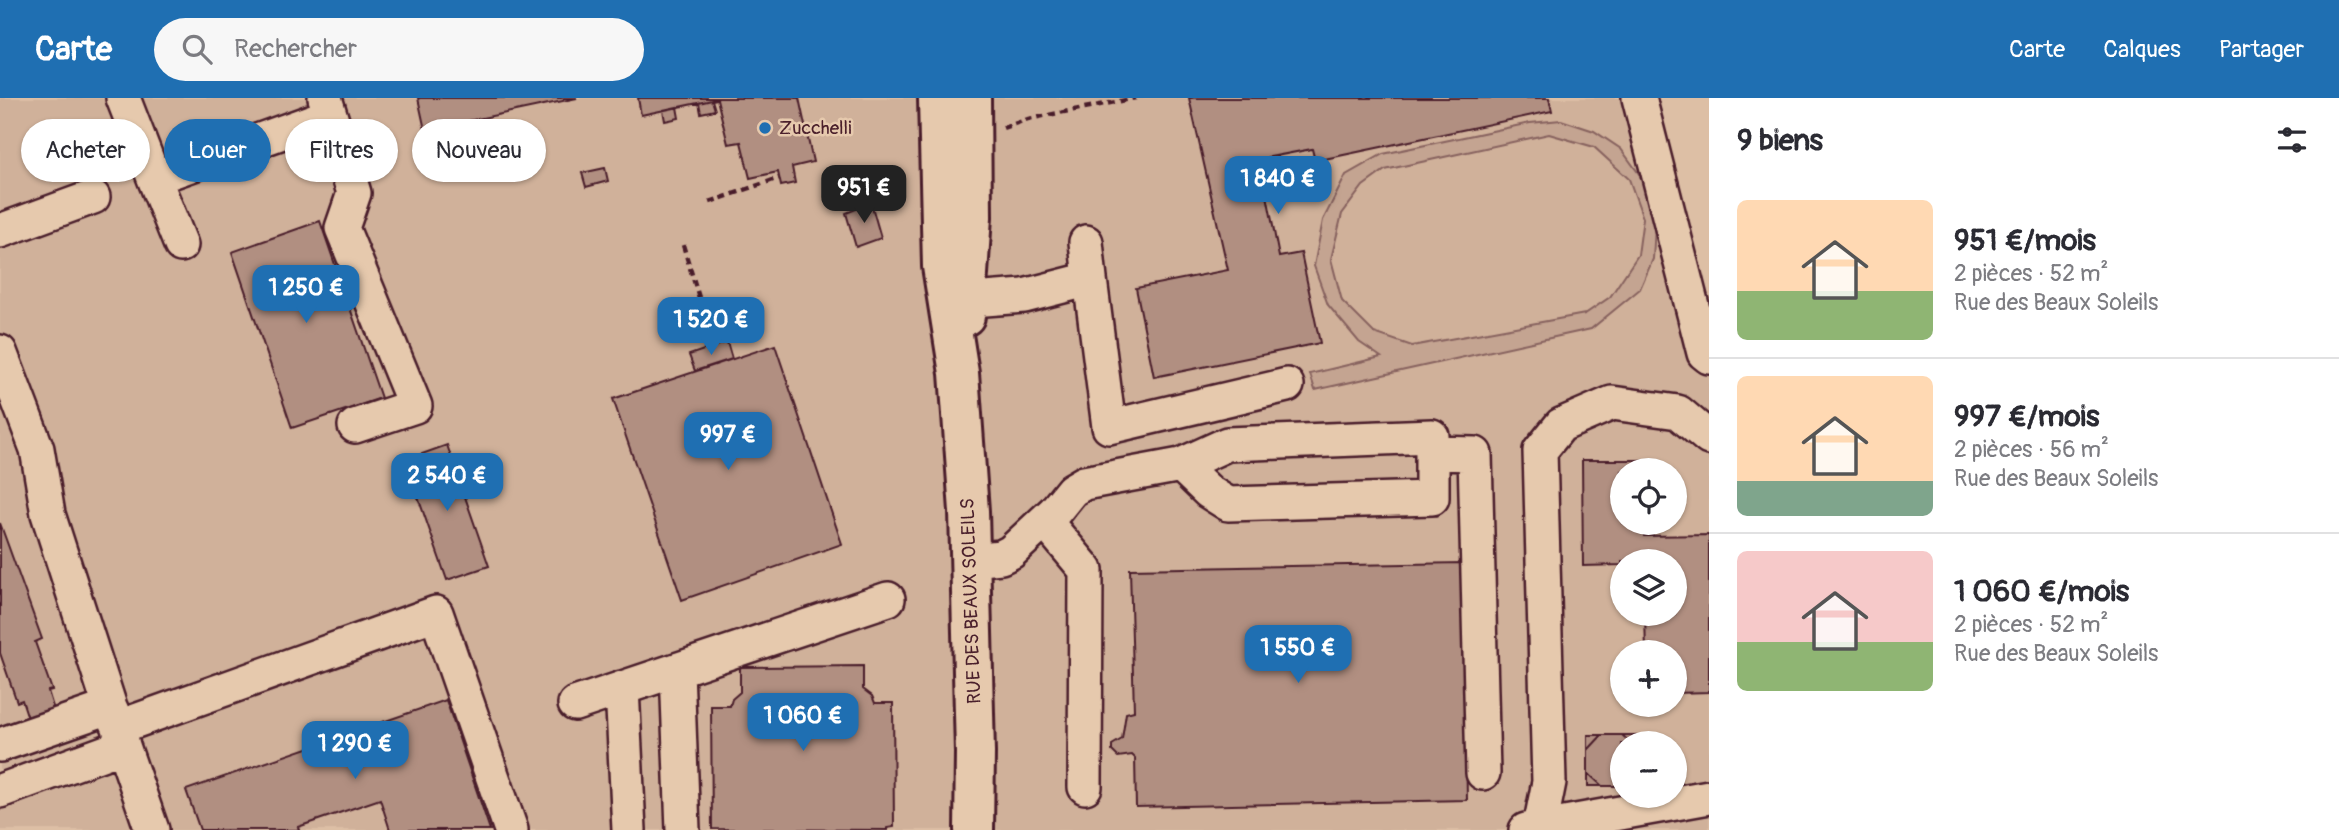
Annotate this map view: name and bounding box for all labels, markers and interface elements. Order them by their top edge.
search box [154,18,644,81]
text: Carte [35,29,112,70]
icon: search [178,30,216,68]
text: Rechercher [234,33,357,65]
text: Carte [2009,35,2065,64]
text: Calques [2103,35,2181,64]
text: Partager [2219,35,2304,64]
place label: Zucchelli [779,116,852,140]
chip: Acheter [21,119,150,182]
chip: Louer [164,119,271,182]
chip: Filtres [285,119,398,182]
chip: Nouveau [412,119,546,182]
marker: Zucchelli [757,120,773,136]
icon: filters [2273,121,2311,159]
text: 9 biens [1737,122,1823,159]
pin: 1 840 € [1213,156,1343,216]
text: 1 840 € [1241,164,1315,193]
pin: 951 € [815,166,913,225]
text: 951 € [837,173,891,202]
text: 951 €/mois [1954,222,2096,259]
icon: home [1793,228,1877,312]
text: 2 pièces · 52 m² [1954,259,2108,288]
pin: 1 250 € [241,266,371,325]
text: 1 250 € [268,273,344,302]
text: Rue des Beaux Soleils [1954,288,2158,317]
pin: 1 520 € [646,298,776,357]
text: 1 520 € [673,305,749,334]
text: 997 €/mois [1954,398,2099,435]
icon: home [1793,404,1877,488]
pin: 997 € [679,412,777,472]
text: 997 € [700,420,756,449]
text: 2 pièces · 56 m² [1954,435,2109,464]
pin: 2 540 € [382,454,512,513]
map controls [1610,458,1687,808]
button: locate [1610,458,1687,535]
text: 2 540 € [407,461,487,490]
text: Rue des Beaux Soleils [1954,464,2158,493]
street label: RUE DES BEAUX SOLEILS [955,498,987,704]
button: layers [1610,549,1687,626]
text: 1 060 €/mois [1954,573,2129,610]
icon: home [1793,579,1877,663]
text: 2 pièces · 52 m² [1954,610,2108,639]
pin: 1 550 € [1233,626,1363,685]
text: 1 550 € [1261,633,1335,662]
text: Rue des Beaux Soleils [1954,639,2158,668]
button: + [1610,640,1687,717]
pin: 1 060 € [738,694,868,753]
text: 1 060 € [764,701,842,730]
pin: 1 290 € [290,722,420,781]
text: 1 290 € [318,729,392,758]
button: − [1610,731,1687,808]

